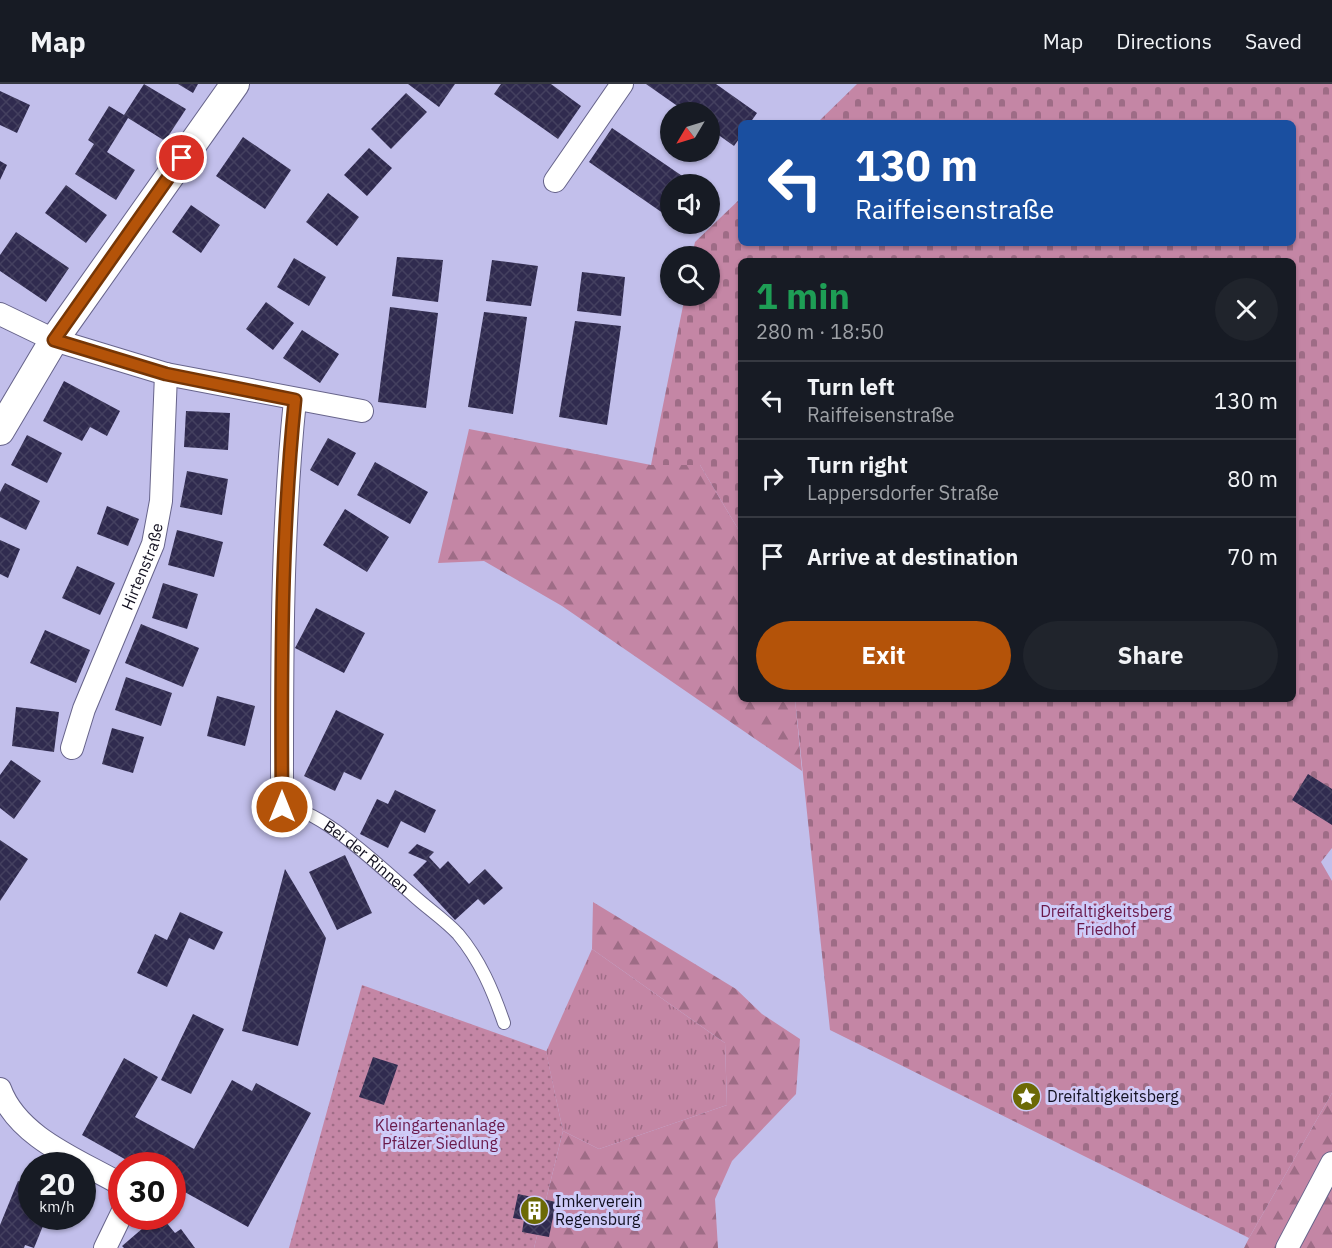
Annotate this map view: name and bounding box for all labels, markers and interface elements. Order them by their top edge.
text: Map [30,23,86,60]
text: Map [1043,27,1083,55]
text: Directions [1116,27,1212,55]
text: Saved [1245,27,1302,55]
north arrow [660,102,720,162]
map controls [660,102,720,306]
pin [156,132,207,183]
text: 130 m [855,138,978,193]
icon: arrive [165,141,198,174]
icon: left [756,144,834,222]
button: sound [660,174,720,234]
text: Raiffeisenstraße [855,191,1054,226]
button: search [660,246,720,306]
text: 1 min [756,272,850,319]
button: close [1215,278,1278,341]
text: 280 m · 18:50 [756,318,884,345]
text: Turn left [807,372,895,401]
icon: left [756,384,789,417]
text: 130 m [1214,386,1278,415]
text: Raiffeisenstraße [807,401,955,428]
text: Turn right [807,450,908,479]
icon: right [756,462,789,495]
text: 80 m [1227,464,1278,493]
text: Lappersdorfer Straße [807,479,999,506]
street label: Hirtenstraße [117,521,167,613]
icon: arrive [756,540,789,573]
text: Arrive at destination [807,542,1018,571]
text: 70 m [1227,542,1278,571]
button: Exit [756,621,1011,690]
button: Share [1023,621,1278,690]
position arrow [250,775,314,839]
street label: Bei der Rinnen [320,815,414,898]
park label: Dreifaltigkeitsberg Friedhof [1040,901,1172,939]
place icon: Dreifaltigkeitsberg [1010,1080,1042,1112]
place label: Dreifaltigkeitsberg [1047,1086,1179,1106]
park label: Kleingartenanlage Pfälzer Siedlung [375,1115,505,1153]
speed limit sign: 30 [108,1152,186,1230]
text: 20 [39,1164,75,1203]
place label: Imkerverein Regensburg [555,1191,643,1229]
building icon: Imkerverein Regensburg [518,1194,550,1226]
text: km/h [39,1197,75,1216]

